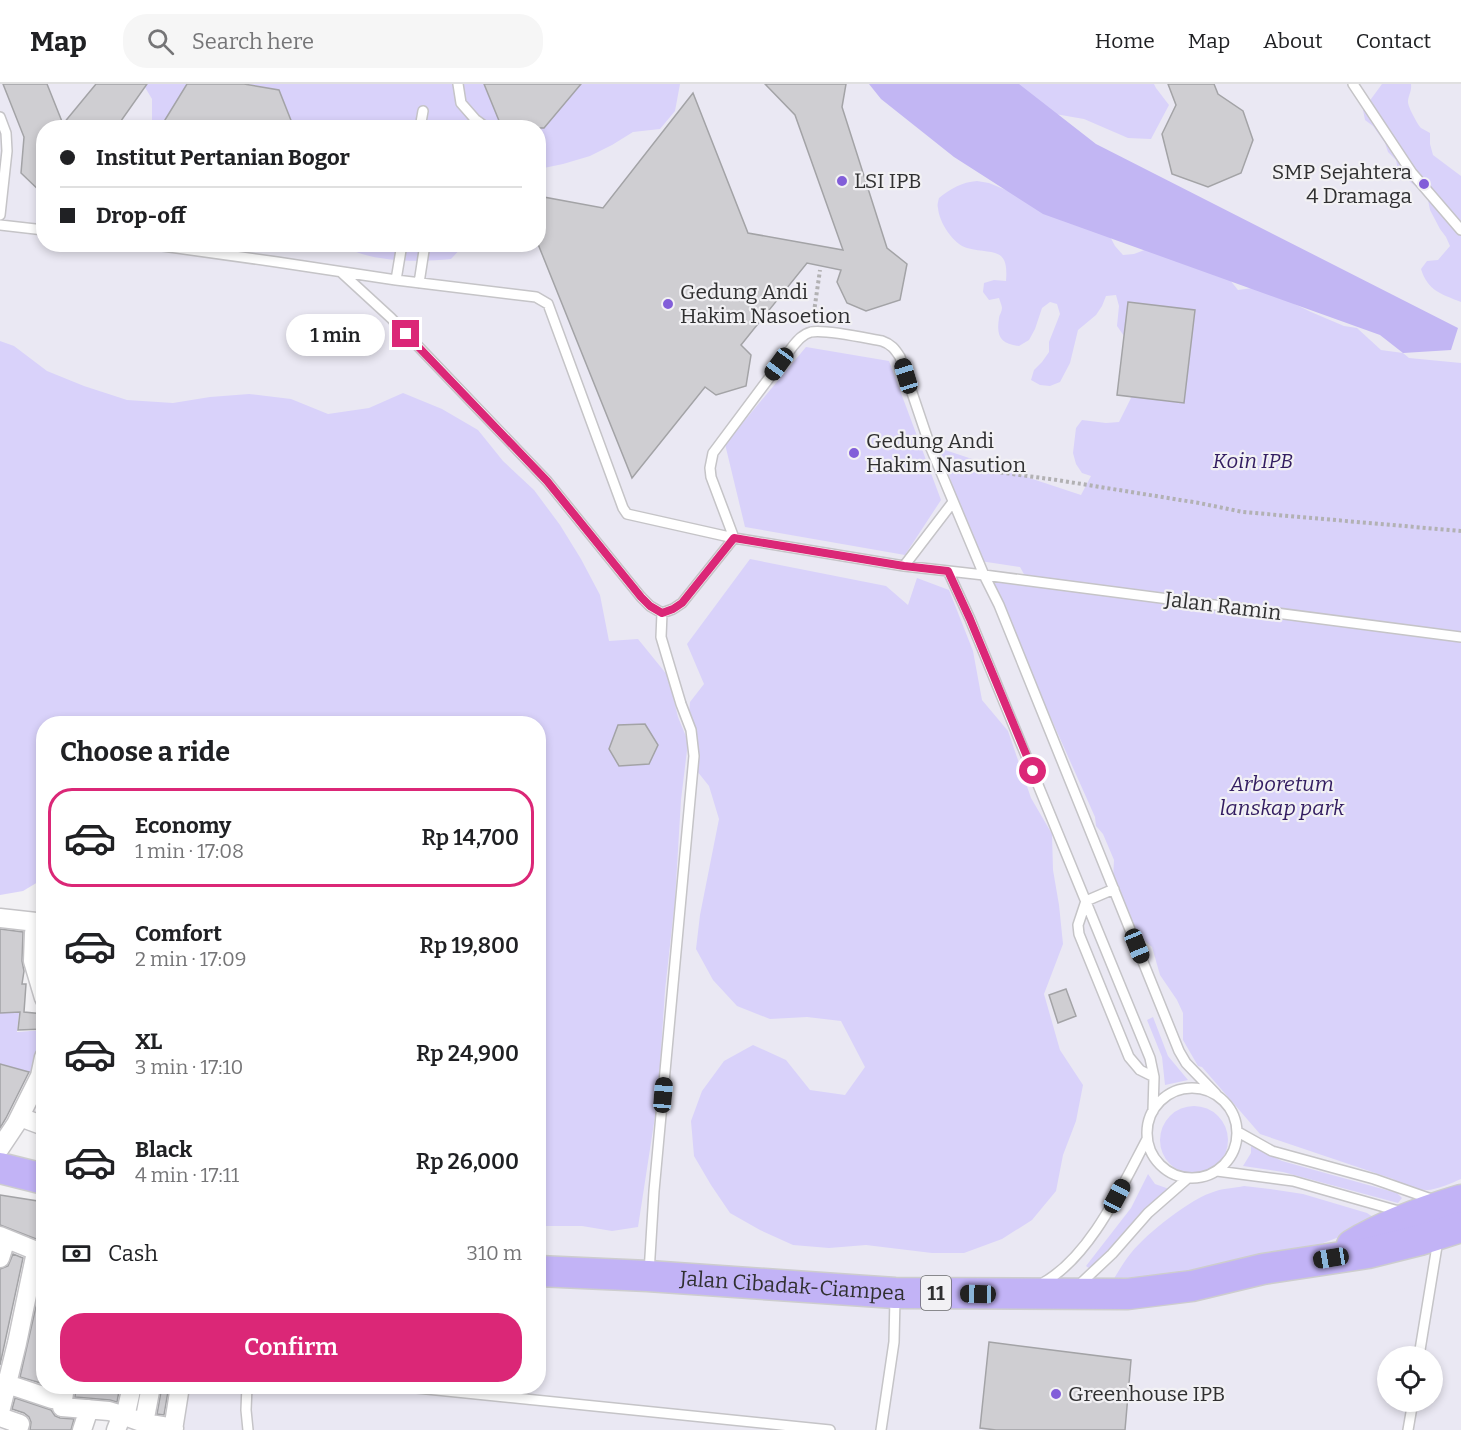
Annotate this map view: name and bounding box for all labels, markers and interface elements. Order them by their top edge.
search box [123,14,543,68]
text: Map [30,25,87,58]
icon: search [144,25,177,58]
text: Search here [192,28,314,55]
text: Home [1095,28,1155,54]
text: Map [1188,28,1230,54]
text: About [1263,28,1323,54]
text: Contact [1356,28,1431,54]
text: Institut Pertanian Bogor [96,144,350,171]
place label: SMP Sejahtera 4 Dramaga [1272,159,1413,209]
place label: LSI IPB [854,168,922,194]
marker: LSI IPB [835,174,849,188]
marker: SMP Sejahtera 4 Dramaga [1417,177,1431,191]
text: Drop-off [96,202,186,229]
place label: Gedung Andi Hakim Nasoetion [680,279,851,329]
marker: Gedung Andi Hakim Nasoetion [661,297,675,311]
callout: 1 min [286,313,385,355]
route end [392,320,419,347]
text: 1 min [310,323,361,347]
car [761,344,797,384]
car [892,356,920,396]
place label: Gedung Andi Hakim Nasution [866,428,1026,478]
marker: Gedung Andi Hakim Nasution [847,446,861,460]
park label: Koin IPB [1213,448,1293,474]
street label: Jalan Ramin [1162,586,1283,626]
text: Choose a ride [60,736,230,768]
route start [1019,757,1046,784]
park label: Arboretum lanskap park [1220,771,1345,821]
icon: car [63,811,117,865]
text: Economy [135,812,231,839]
text: Rp 14,700 [421,824,519,851]
text: 1 min · 17:08 [135,839,244,863]
icon: car [63,919,117,973]
text: Comfort [135,920,222,947]
car [1122,926,1152,966]
text: Rp 19,800 [420,932,519,959]
text: 2 min · 17:09 [135,947,247,971]
icon: car [63,1027,117,1081]
text: XL [135,1028,162,1055]
text: Rp 24,900 [416,1040,519,1067]
text: 3 min · 17:10 [135,1055,243,1079]
car [652,1076,674,1114]
icon: car [63,1135,117,1189]
text: Black [135,1136,192,1163]
text: Rp 26,000 [416,1148,519,1175]
text: 4 min · 17:11 [135,1163,239,1187]
car [1101,1176,1133,1216]
icon: cash [60,1237,93,1270]
text: Cash [108,1240,158,1267]
text: 310 m [467,1241,522,1265]
car [1312,1246,1350,1270]
street label: Jalan Cibadak-Ciampea [678,1265,906,1306]
road number: 11 [921,1276,951,1310]
car [960,1285,996,1303]
button: Confirm [60,1313,522,1382]
map controls [1377,1346,1443,1412]
button: locate [1377,1346,1443,1412]
place label: Greenhouse IPB [1068,1381,1225,1407]
marker: Greenhouse IPB [1049,1387,1063,1401]

